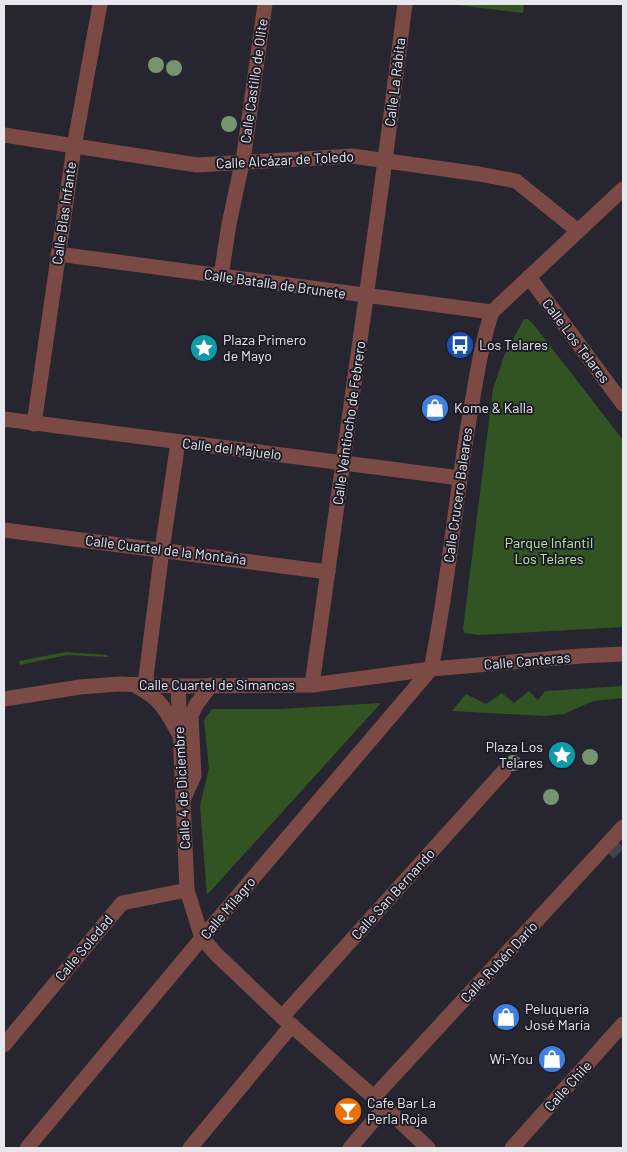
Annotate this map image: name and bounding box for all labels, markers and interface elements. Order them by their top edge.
street label: Calle Castillo de Olite [236,17,271,144]
street label: Calle La Rábita [381,37,408,127]
street label: Calle Alcázar de Toledo [216,147,354,172]
street label: Calle Blas Infante [48,160,79,266]
street label: Calle Batalla de Brunete [203,265,347,302]
street label: Calle Los Telares [539,295,614,386]
bus stop icon: Los Telares [445,330,475,360]
place label: Plaza Primero de Mayo [223,331,306,364]
place icon: Plaza Primero de Mayo [189,333,219,363]
place label: Los Telares [479,336,548,353]
street label: Calle Veintiocho de Febrero [329,340,368,506]
shop icon: Kome & Kalla [420,393,450,423]
place label: Kome & Kalla [454,399,533,416]
street label: Calle Crucero Baleares [440,426,475,564]
street label: Calle del Majuelo [181,434,283,463]
street label: Calle Cuartel de la Montaña [84,531,248,568]
park label: Parque Infantil Los Telares [505,534,593,567]
street label: Calle Canteras [483,648,571,673]
street label: Calle Cuartel de Simancas [139,676,295,693]
street label: Calle 4 de Diciembre [170,726,193,850]
place label: Plaza Los Telares [486,738,543,771]
place icon: Plaza Los Telares [547,740,577,770]
street label: Calle San Bernando [347,845,438,943]
street label: Calle Milagro [197,873,259,942]
street label: Calle Soledad [51,911,116,984]
street label: Calle Rubén Darío [457,917,541,1006]
place label: Peluquería José María [525,1000,590,1033]
shop icon: Peluquería José María [491,1002,521,1032]
shop icon: Wi-You [537,1044,567,1074]
place label: Wi-You [489,1050,533,1067]
street label: Calle Chile [540,1057,595,1115]
place label: Cafe Bar La Perla Roja [367,1094,436,1127]
bar icon: Cafe Bar La Perla Roja [333,1096,363,1126]

